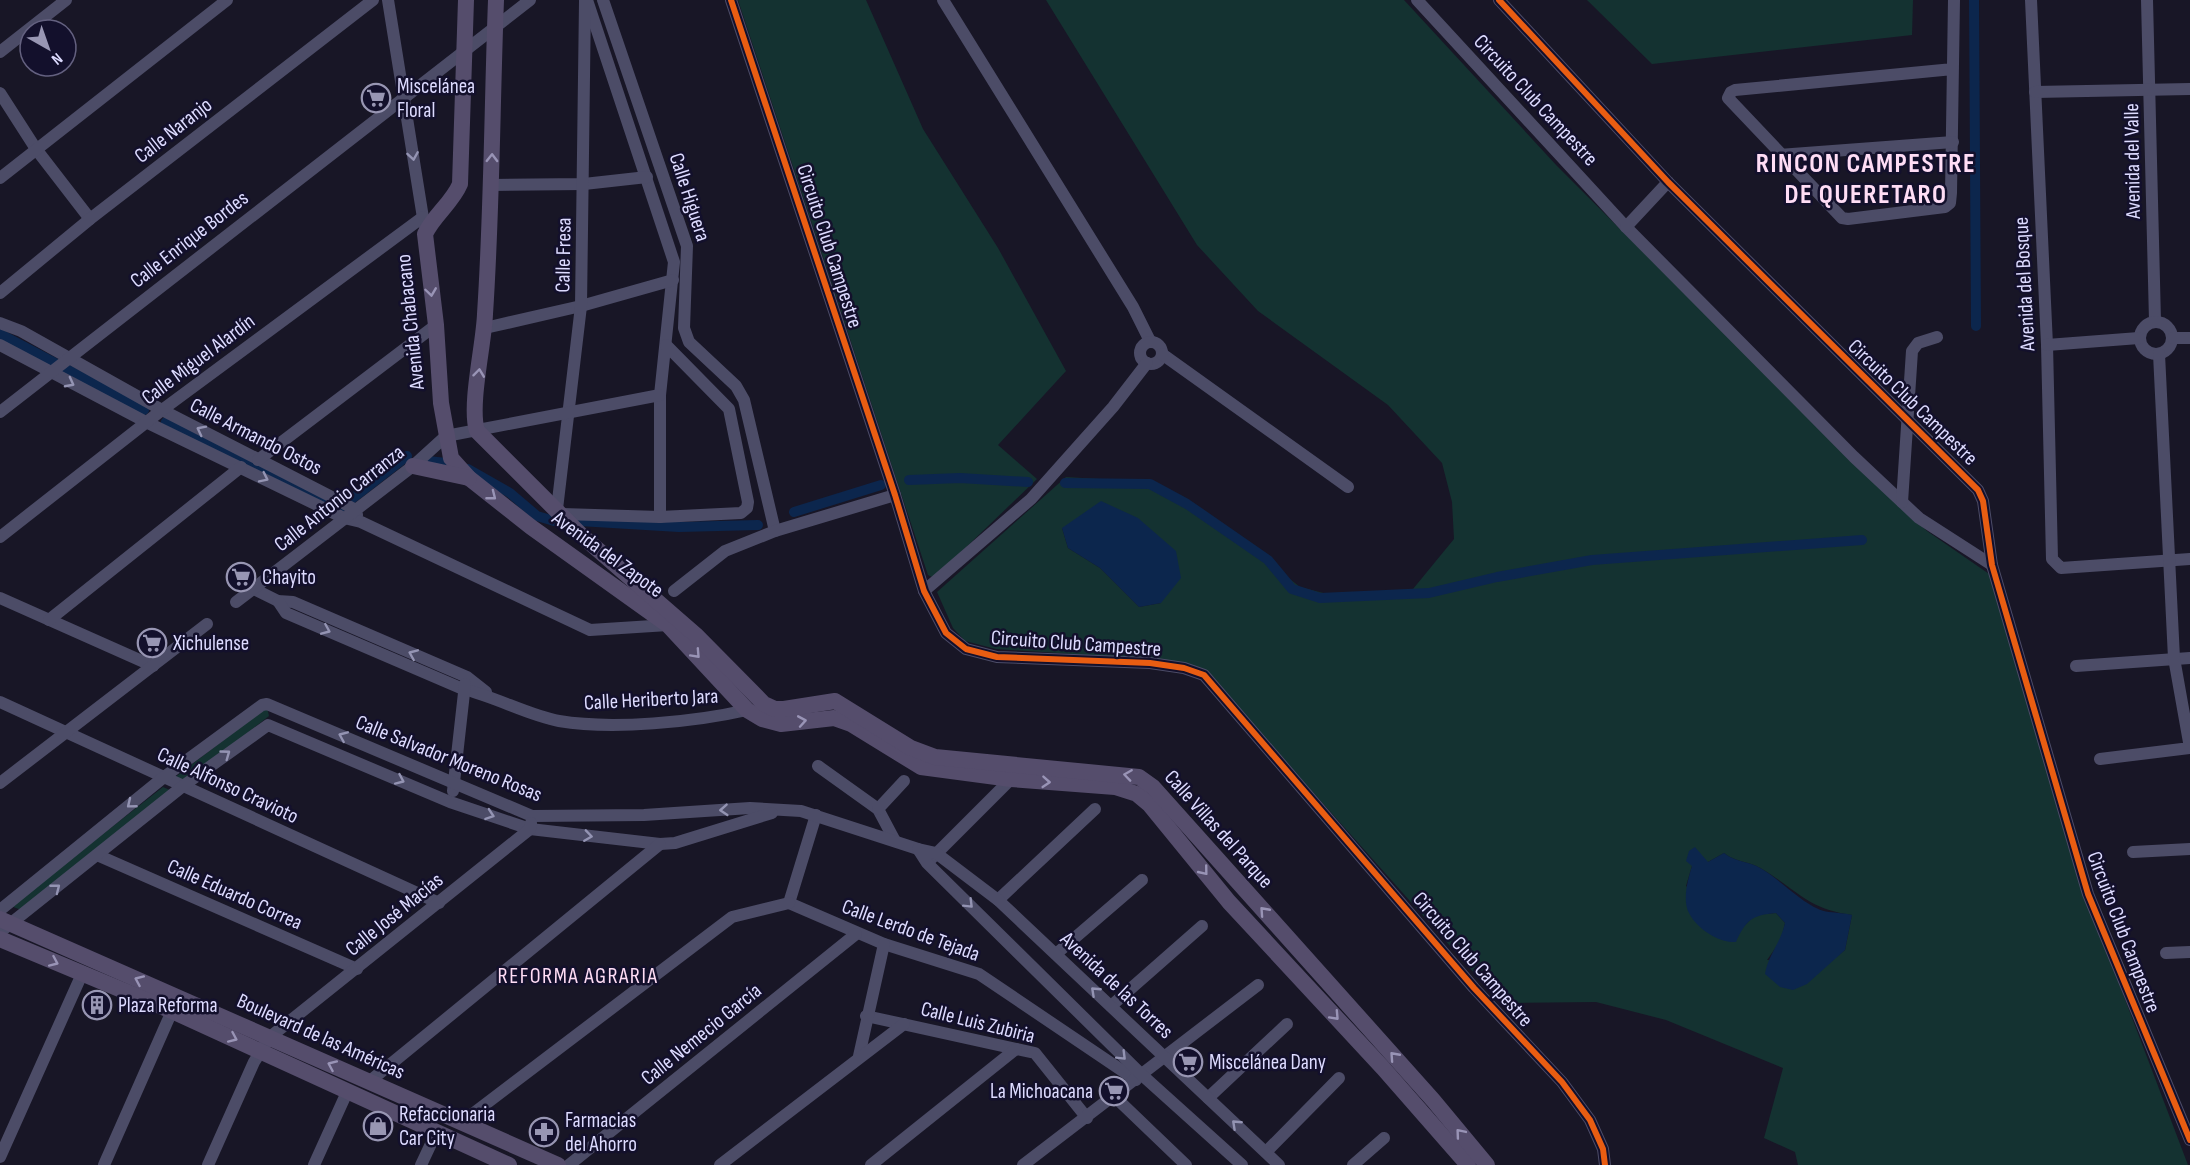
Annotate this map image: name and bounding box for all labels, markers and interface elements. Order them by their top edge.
north arrow [18,18,78,78]
street label: Circuito Club Campestre [1468,29,1603,171]
text: N [47,48,66,68]
place label: Miscelánea Floral [397,74,475,123]
supermarket icon: Miscelánea Floral [360,82,392,114]
street label: Calle Naranjo [130,92,217,168]
street label: Avenida del Valle [2119,103,2146,220]
district label: RINCON CAMPESTRE DE QUERETARO [1756,148,1976,211]
street label: Calle Higuera [664,150,716,245]
one-way arrow [406,151,419,161]
one-way arrow [486,153,498,162]
street label: Circuito Club Campestre [791,161,868,331]
street label: Calle Enrique Bordes [125,186,253,293]
street label: Avenida del Bosque [2009,216,2041,353]
street label: Calle Fresa [550,217,577,293]
street label: Avenida Chabacano [391,253,430,392]
one-way arrow [425,287,437,297]
street label: Calle Miguel Alardín [137,309,260,410]
street label: Circuito Club Campestre [1843,334,1983,471]
one-way arrow [473,369,485,378]
one-way arrow [64,375,75,387]
street label: Calle Armando Ostos [186,392,326,480]
one-way arrow [196,426,207,437]
street label: Calle Antonio Carranza [269,440,409,557]
one-way arrow [257,471,268,483]
one-way arrow [486,489,497,500]
street label: Avenida del Zapote [546,505,668,603]
supermarket icon: Chayito [225,561,257,593]
place label: Chayito [262,565,316,590]
one-way arrow [320,623,331,635]
street label: Circuito Club Campestre [990,625,1162,662]
supermarket icon: Xichulense [136,627,168,659]
place label: Xichulense [172,631,249,656]
one-way arrow [688,647,699,658]
one-way arrow [409,649,420,661]
street label: Calle Heriberto Jara [583,683,719,716]
street label: Calle Salvador Moreno Rosas [352,710,546,807]
one-way arrow [796,715,806,728]
one-way arrow [338,731,349,743]
street label: Calle Alfonso Cravioto [153,742,302,829]
one-way arrow [219,750,230,761]
street label: Calle Villas del Parque [1159,765,1278,894]
one-way arrow [1123,770,1132,782]
one-way arrow [394,772,405,784]
one-way arrow [1041,775,1050,788]
one-way arrow [127,796,138,807]
one-way arrow [719,803,728,816]
one-way arrow [485,808,495,821]
one-way arrow [584,830,593,842]
street label: Circuito Club Campestre [2081,848,2166,1016]
street label: Calle Eduardo Correa [163,854,306,935]
one-way arrow [1196,864,1207,875]
street label: Calle José Macías [340,867,448,961]
one-way arrow [49,884,60,895]
street label: Circuito Club Campestre [1407,887,1538,1032]
street label: Calle Lerdo de Tejada [839,894,983,967]
one-way arrow [961,896,972,907]
one-way arrow [1260,907,1271,918]
street label: Avenida de las Torres [1054,926,1178,1044]
one-way arrow [47,954,58,966]
district label: REFORMA AGRARIA [498,963,658,990]
one-way arrow [135,976,146,988]
street label: Calle Nemecio García [636,978,766,1091]
one-way arrow [1091,987,1102,998]
street label: Boulevard de las Américas [233,988,409,1085]
building icon: Plaza Reforma [81,989,113,1021]
place label: Plaza Reforma [118,993,218,1018]
street label: Calle Luis Zubiria [918,996,1038,1049]
one-way arrow [1327,1008,1338,1019]
one-way arrow [227,1031,238,1043]
supermarket icon: Miscelánea Dany [1172,1046,1204,1078]
one-way arrow [1115,1048,1126,1059]
place label: Miscelánea Dany [1209,1050,1326,1075]
one-way arrow [1390,1053,1401,1063]
one-way arrow [328,1060,339,1072]
supermarket icon: La Michoacana [1098,1075,1130,1107]
place label: La Michoacana [990,1079,1093,1104]
place label: Refaccionaria Car City [399,1102,495,1151]
place label: Farmacias del Ahorro [565,1108,637,1157]
shop icon: Refaccionaria Car City [362,1110,394,1142]
pharmacy icon: Farmacias del Ahorro [528,1116,560,1148]
one-way arrow [1233,1121,1244,1132]
one-way arrow [1456,1128,1467,1139]

